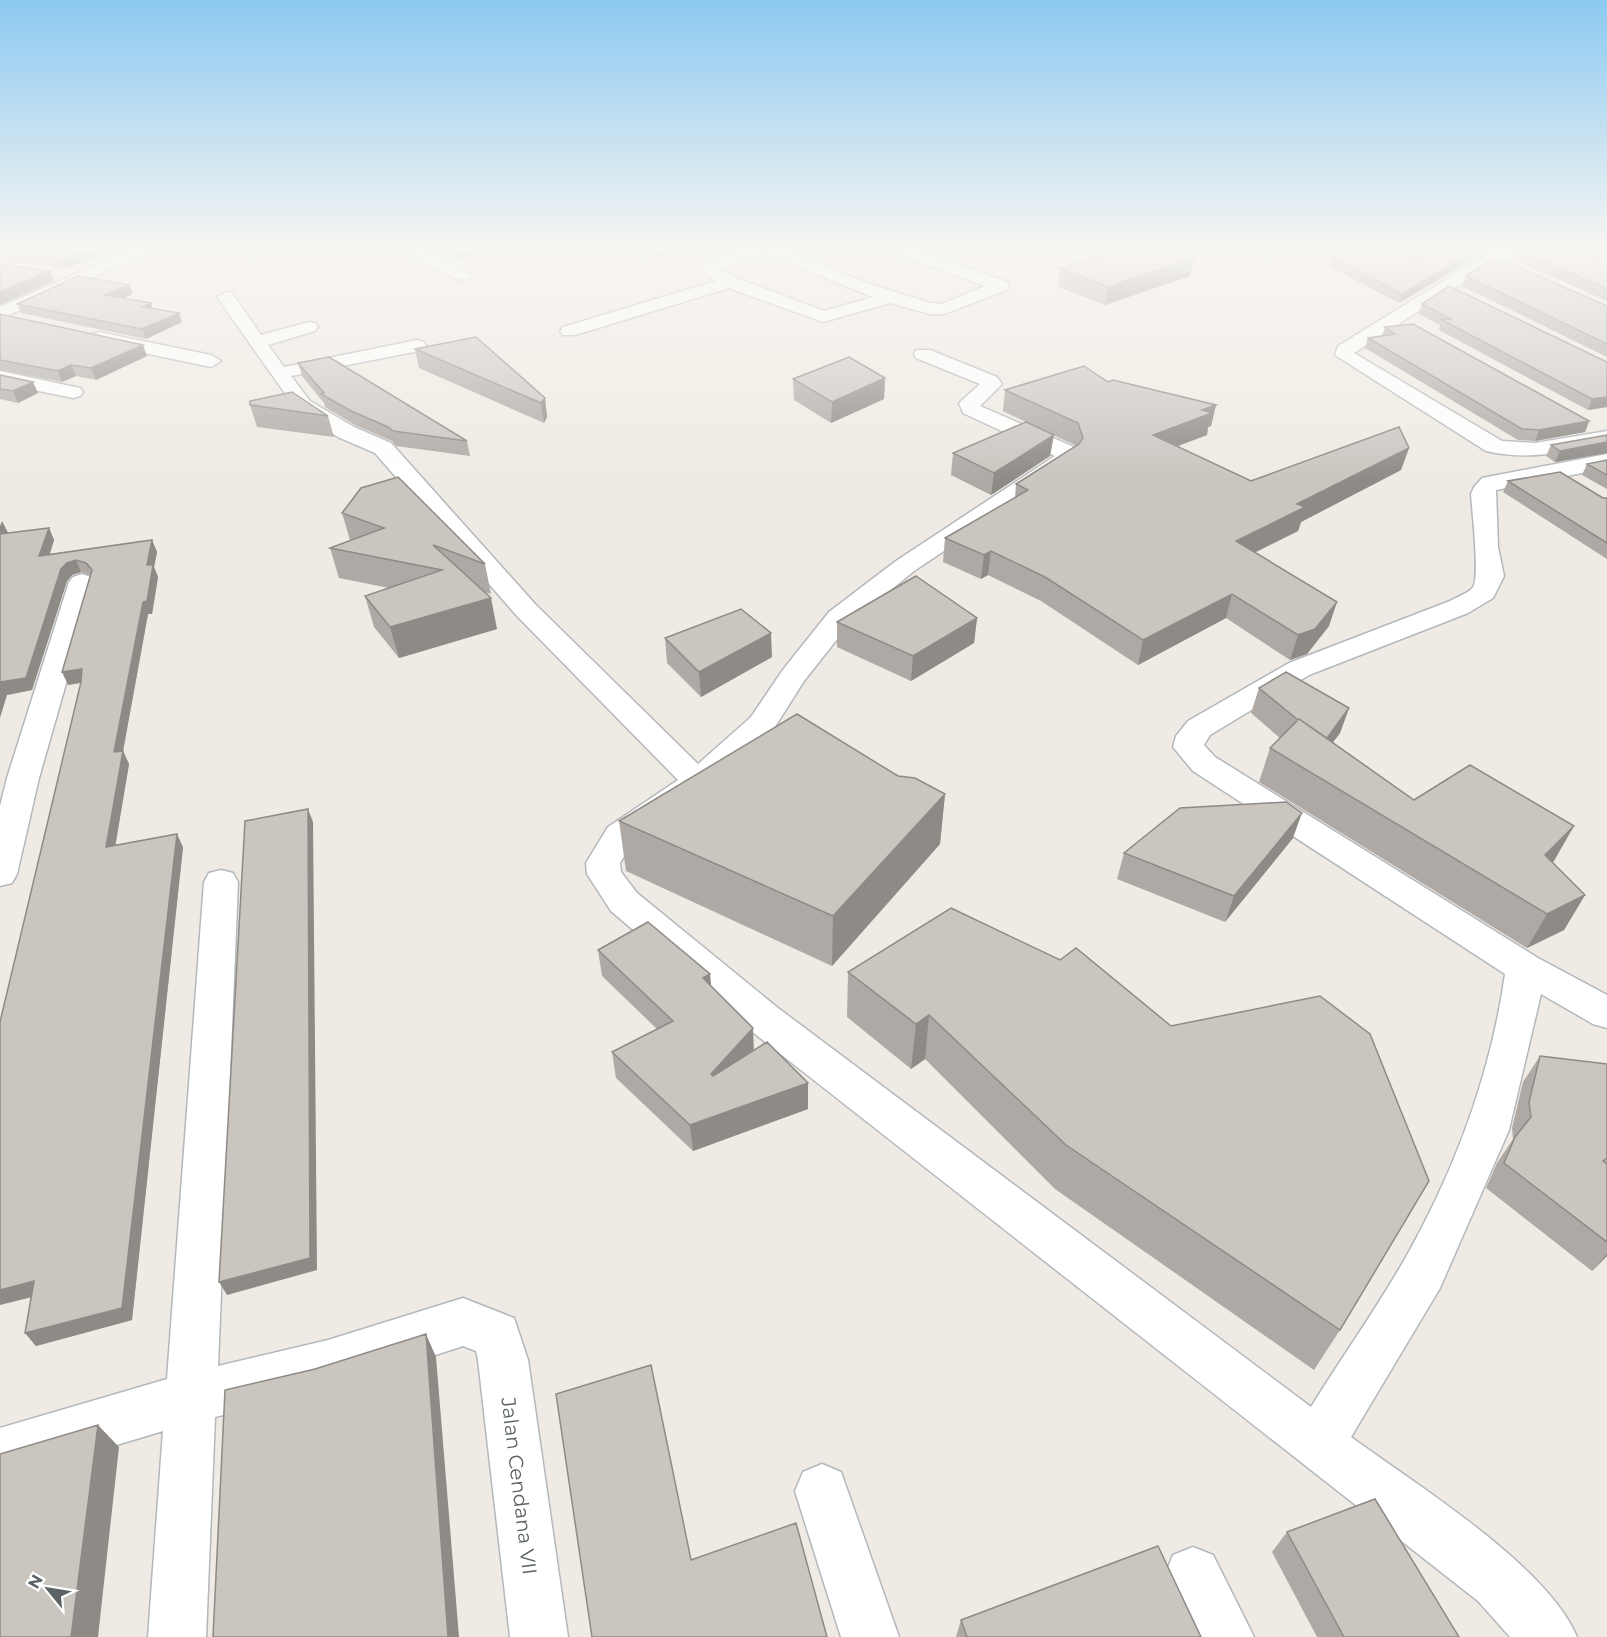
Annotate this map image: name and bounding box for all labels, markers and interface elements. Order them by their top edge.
street label: Jalan Cendana VII [496,1395,542,1576]
north arrow [18,1559,78,1619]
text: N [24,1571,47,1592]

